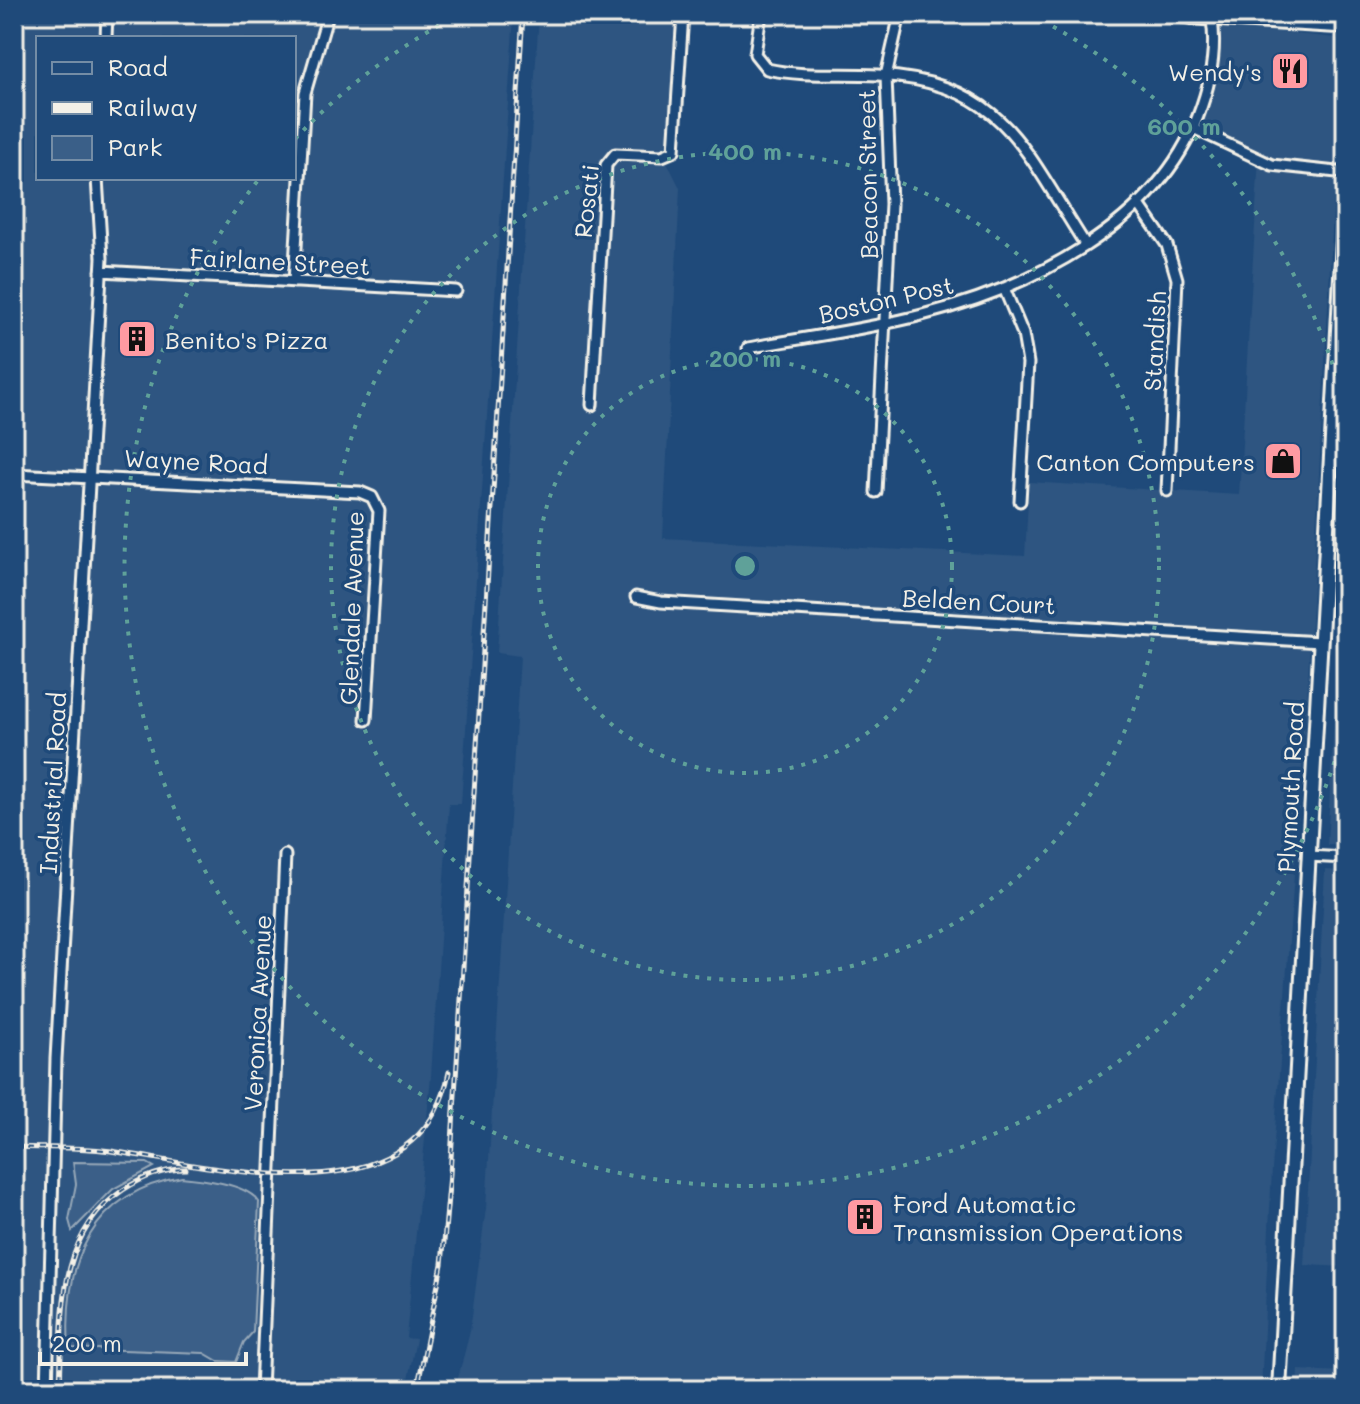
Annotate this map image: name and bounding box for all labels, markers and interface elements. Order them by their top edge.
legend [36,36,296,180]
restaurant icon: Wendy's [1269,50,1311,92]
text: Road [108,51,168,82]
place label: Wendy's [1168,56,1262,87]
street label: Beacon Street [850,89,884,259]
text: Railway [108,91,198,122]
text: 600 m [1147,110,1221,141]
text: Park [108,131,162,162]
text: 400 m [708,135,782,166]
street label: Rosati [567,163,605,239]
street label: Fairlane Street [189,241,371,281]
street label: Boston Post [815,268,957,330]
street label: Standish [1136,290,1172,392]
building icon: Benito's Pizza [116,318,158,360]
place label: Benito's Pizza [165,324,329,355]
text: 200 m [709,342,781,373]
shop icon: Canton Computers [1262,440,1304,482]
street label: Wayne Road [123,442,269,480]
place label: Canton Computers [1036,446,1255,477]
street label: Glendale Avenue [332,511,370,705]
centre of rings [731,552,759,580]
street label: Belden Court [901,581,1057,621]
street label: Industrial Road [32,691,72,875]
street label: Plymouth Road [1270,701,1310,873]
street label: Veronica Avenue [236,914,278,1112]
place label: Ford Automatic Transmission Operations [893,1188,1183,1247]
building icon: Ford Automatic Transmission Operations [844,1196,886,1238]
scale bar [40,1316,246,1366]
text: 200 m [52,1327,122,1358]

